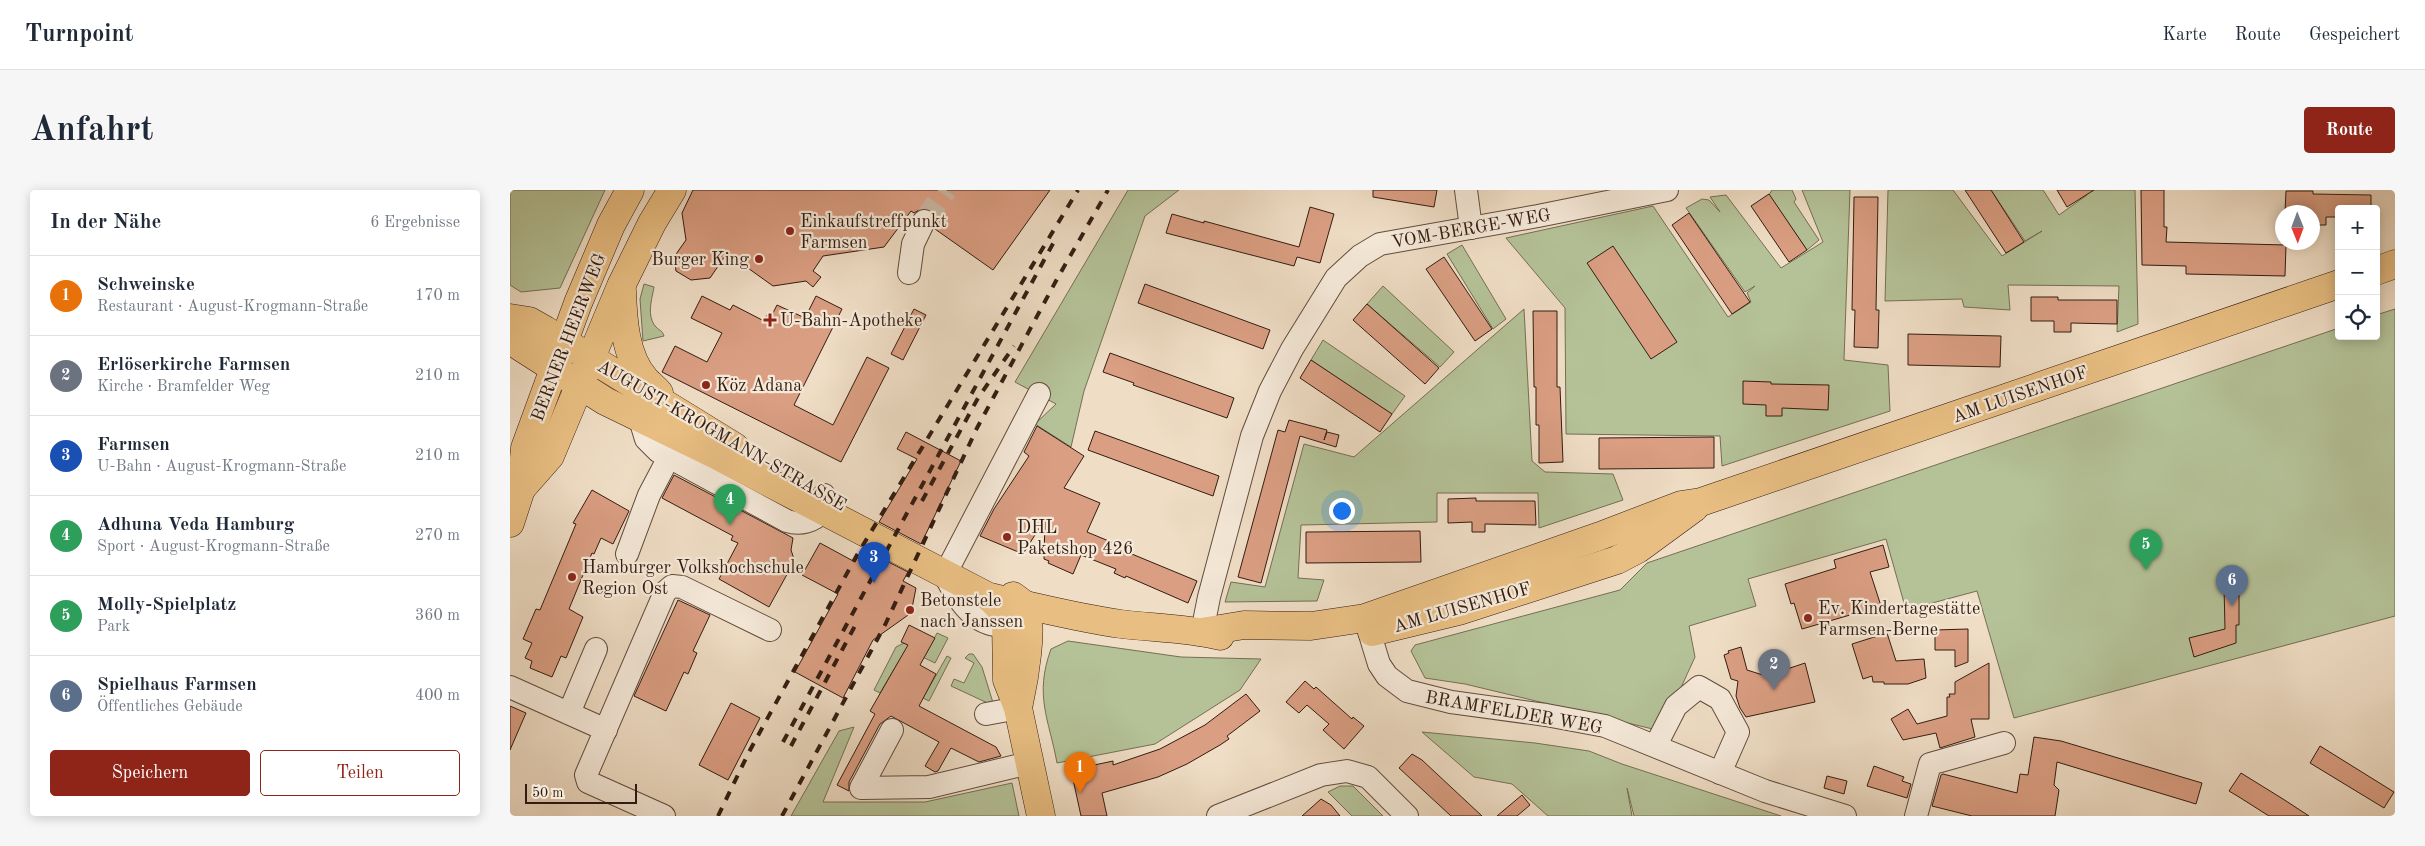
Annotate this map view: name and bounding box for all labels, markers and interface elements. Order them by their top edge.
text: Turnpoint [25,23,133,47]
text: Karte [2162,26,2207,44]
text: Route [2235,26,2281,44]
text: Gespeichert [2309,26,2400,44]
button: Route [2304,107,2395,153]
text: Anfahrt [30,113,153,148]
north arrow [2275,205,2320,250]
map controls [2335,205,2380,340]
button: + [2335,205,2380,250]
street label: VOM-BERGE-WEG [1390,206,1552,252]
text: In der Nähe [50,212,161,233]
place label: Einkaufstreffpunkt Farmsen [800,213,947,252]
text: 6 Ergebnisse [370,215,460,231]
marker: Einkaufstreffpunkt Farmsen [784,225,796,237]
button: − [2335,250,2380,295]
street label: BERNER HEERWEG [529,251,609,424]
place label: Burger King [651,251,749,269]
marker: Burger King [753,253,765,265]
text: Schweinske [97,276,195,295]
text: 1 [61,288,71,304]
text: 170 m [415,288,460,304]
button: locate [2335,295,2380,340]
text: Restaurant · August-Krogmann-Straße [97,299,368,315]
place label: U-Bahn-Apotheke [780,312,922,330]
marker: U-Bahn-Apotheke [764,314,776,326]
text: Erlöserkirche Farmsen [97,356,290,375]
street label: AUGUST-KROGMANN-STRASSE [594,357,849,515]
street label: AM LUISENHOF [1950,363,2091,427]
text: 2 [61,368,71,384]
text: 210 m [415,368,460,384]
place label: Köz Adana [716,377,802,395]
text: Kirche · Bramfelder Weg [97,379,270,395]
marker: Köz Adana [700,379,712,391]
text: Farmsen [97,436,170,455]
text: 3 [61,448,71,464]
text: 210 m [415,448,460,464]
text: U-Bahn · August-Krogmann-Straße [97,459,346,475]
pin: 4 [714,484,746,525]
your location [1329,498,1355,524]
text: Adhuna Veda Hamburg [97,516,294,535]
place label: DHL Paketshop 426 [1017,519,1134,558]
text: 4 [61,528,71,544]
text: 270 m [415,528,460,544]
pin: 5 [2130,529,2162,570]
marker: DHL Paketshop 426 [1001,531,1013,543]
text: Sport · August-Krogmann-Straße [97,539,330,555]
pin: 3 [858,542,890,583]
place label: Hamburger Volkshochschule Region Ost [582,559,804,598]
pin: 6 [2216,565,2248,606]
marker: Hamburger Volkshochschule Region Ost [566,571,578,583]
street label: AM LUISENHOF [1391,580,1533,636]
place label: Betonstele nach Janssen [920,592,1024,631]
text: Molly-Spielplatz [97,596,236,615]
place label: Ev. Kindertagestätte Farmsen-Berne [1818,600,1980,639]
marker: Betonstele nach Janssen [904,604,916,616]
text: 5 [61,608,71,624]
text: 360 m [415,608,460,624]
marker: Ev. Kindertagestätte Farmsen-Berne [1802,612,1814,624]
text: Park [97,619,130,635]
pin: 2 [1758,649,1790,690]
text: Spielhaus Farmsen [97,676,257,695]
text: 6 [61,688,71,704]
text: 400 m [415,688,460,704]
street label: BRAMFELDER WEG [1424,689,1604,737]
text: Öffentliches Gebäude [97,699,243,715]
button: Speichern [50,750,250,796]
button: Teilen [260,750,460,796]
pin: 1 [1064,752,1096,793]
scale bar [525,781,638,804]
text: 50 m [532,786,563,800]

